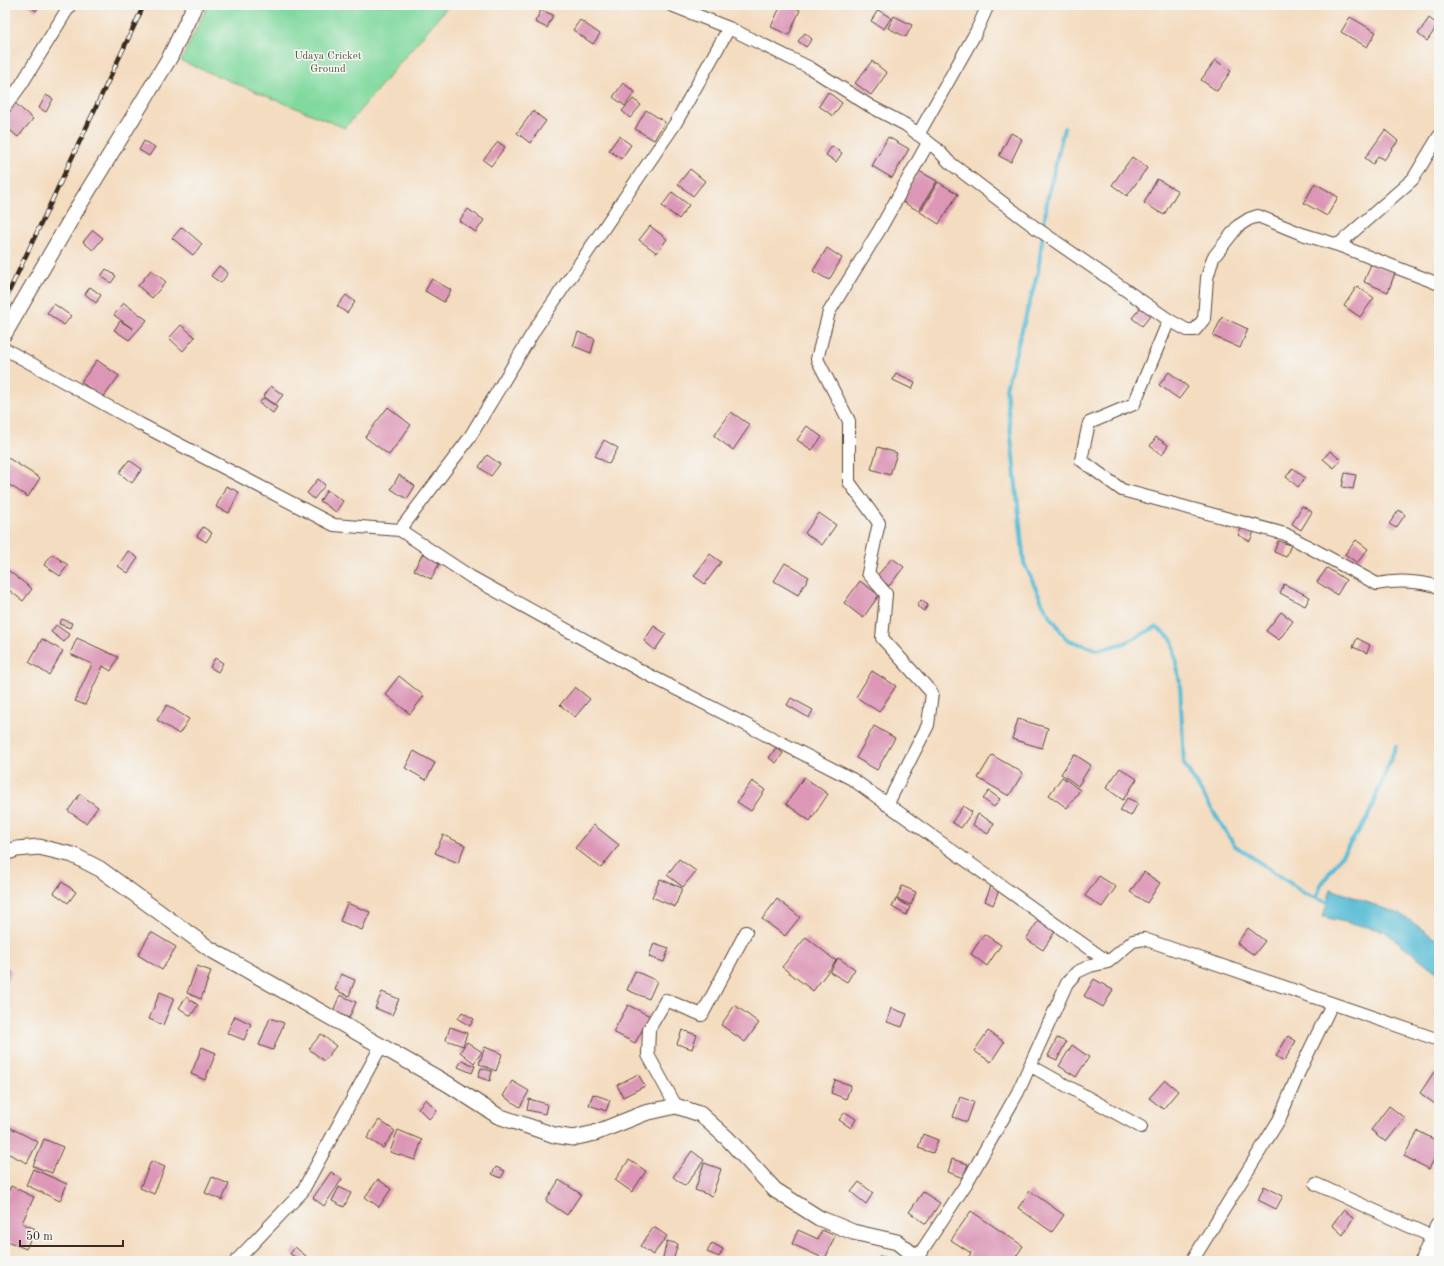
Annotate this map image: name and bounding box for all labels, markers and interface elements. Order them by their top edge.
park label: Udaya Cricket Ground [294,51,362,75]
scale bar [20,1222,123,1248]
text: 50 m [26,1230,53,1243]

